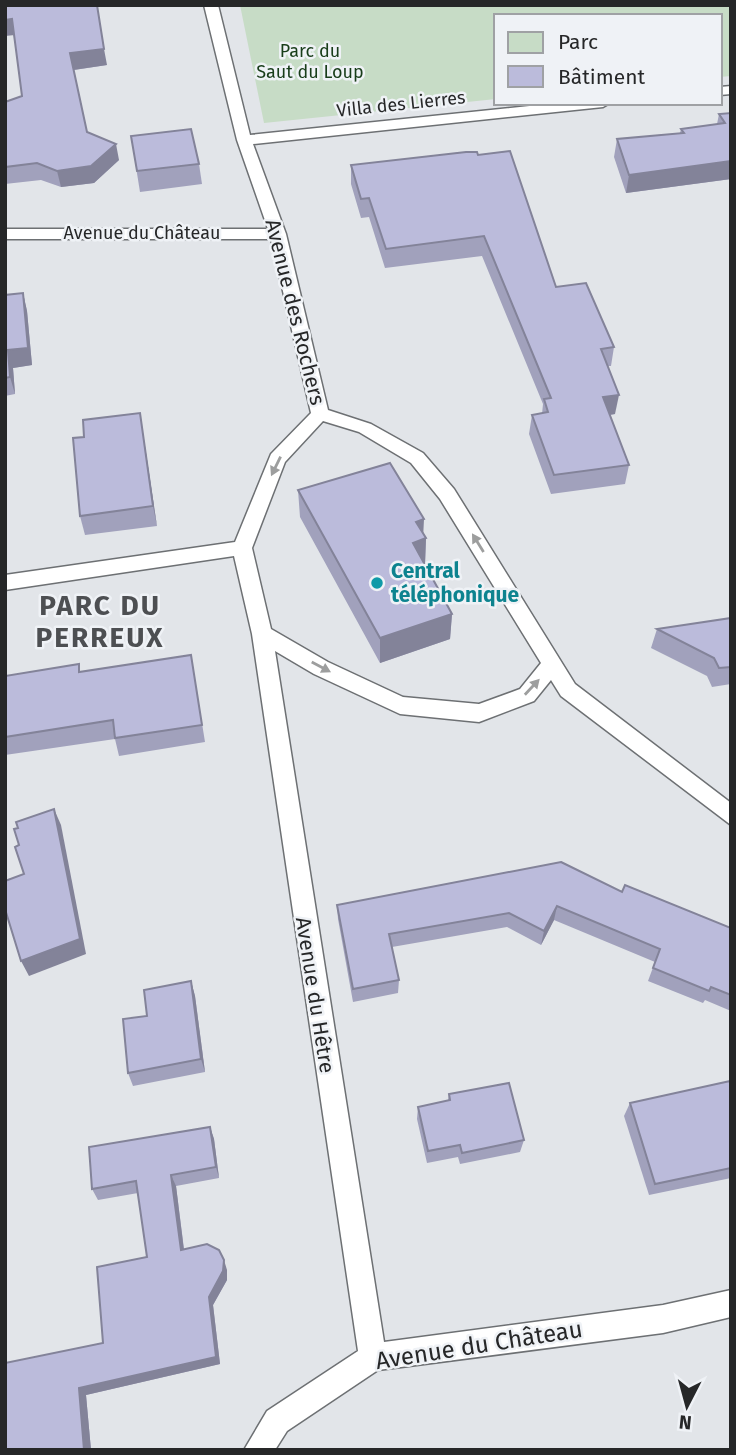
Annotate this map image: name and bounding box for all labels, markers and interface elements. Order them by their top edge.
legend [494,14,722,105]
text: Parc [558,29,598,55]
park label: Parc du Saut du Loup [256,40,364,83]
text: Bâtiment [558,64,645,90]
street label: Villa des Lierres [336,86,466,122]
street label: Avenue des Rochers [259,216,331,408]
street label: Avenue du Château [64,222,220,244]
one-way arrow [270,456,281,476]
one-way arrow [471,534,484,553]
place label: Central téléphonique [391,558,520,608]
marker: Central téléphonique [369,575,385,591]
district label: PARC DU PERREUX [35,589,165,654]
one-way arrow [311,661,331,673]
one-way arrow [524,678,540,696]
street label: Avenue du Hêtre [290,915,340,1075]
street label: Avenue du Château [374,1315,584,1375]
north arrow [652,1371,722,1441]
text: N [678,1410,693,1435]

